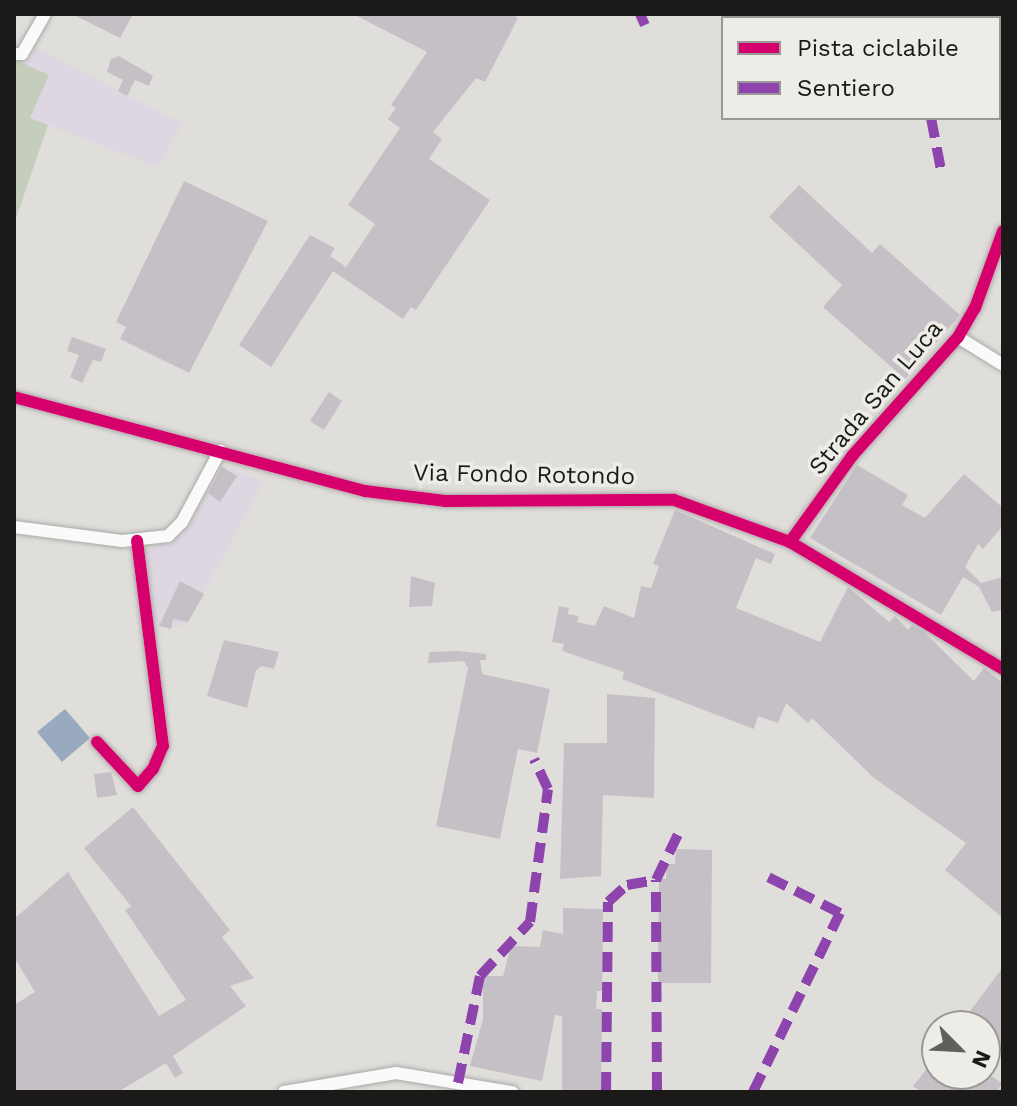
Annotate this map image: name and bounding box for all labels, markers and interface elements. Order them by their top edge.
legend [721,16,1001,120]
text: Pista ciclabile [797,34,959,62]
text: Sentiero [797,74,895,102]
street label: Strada San Luca [803,315,949,481]
street label: Via Fondo Rotondo [413,459,635,491]
north arrow [921,1010,1001,1090]
text: N [967,1047,996,1072]

